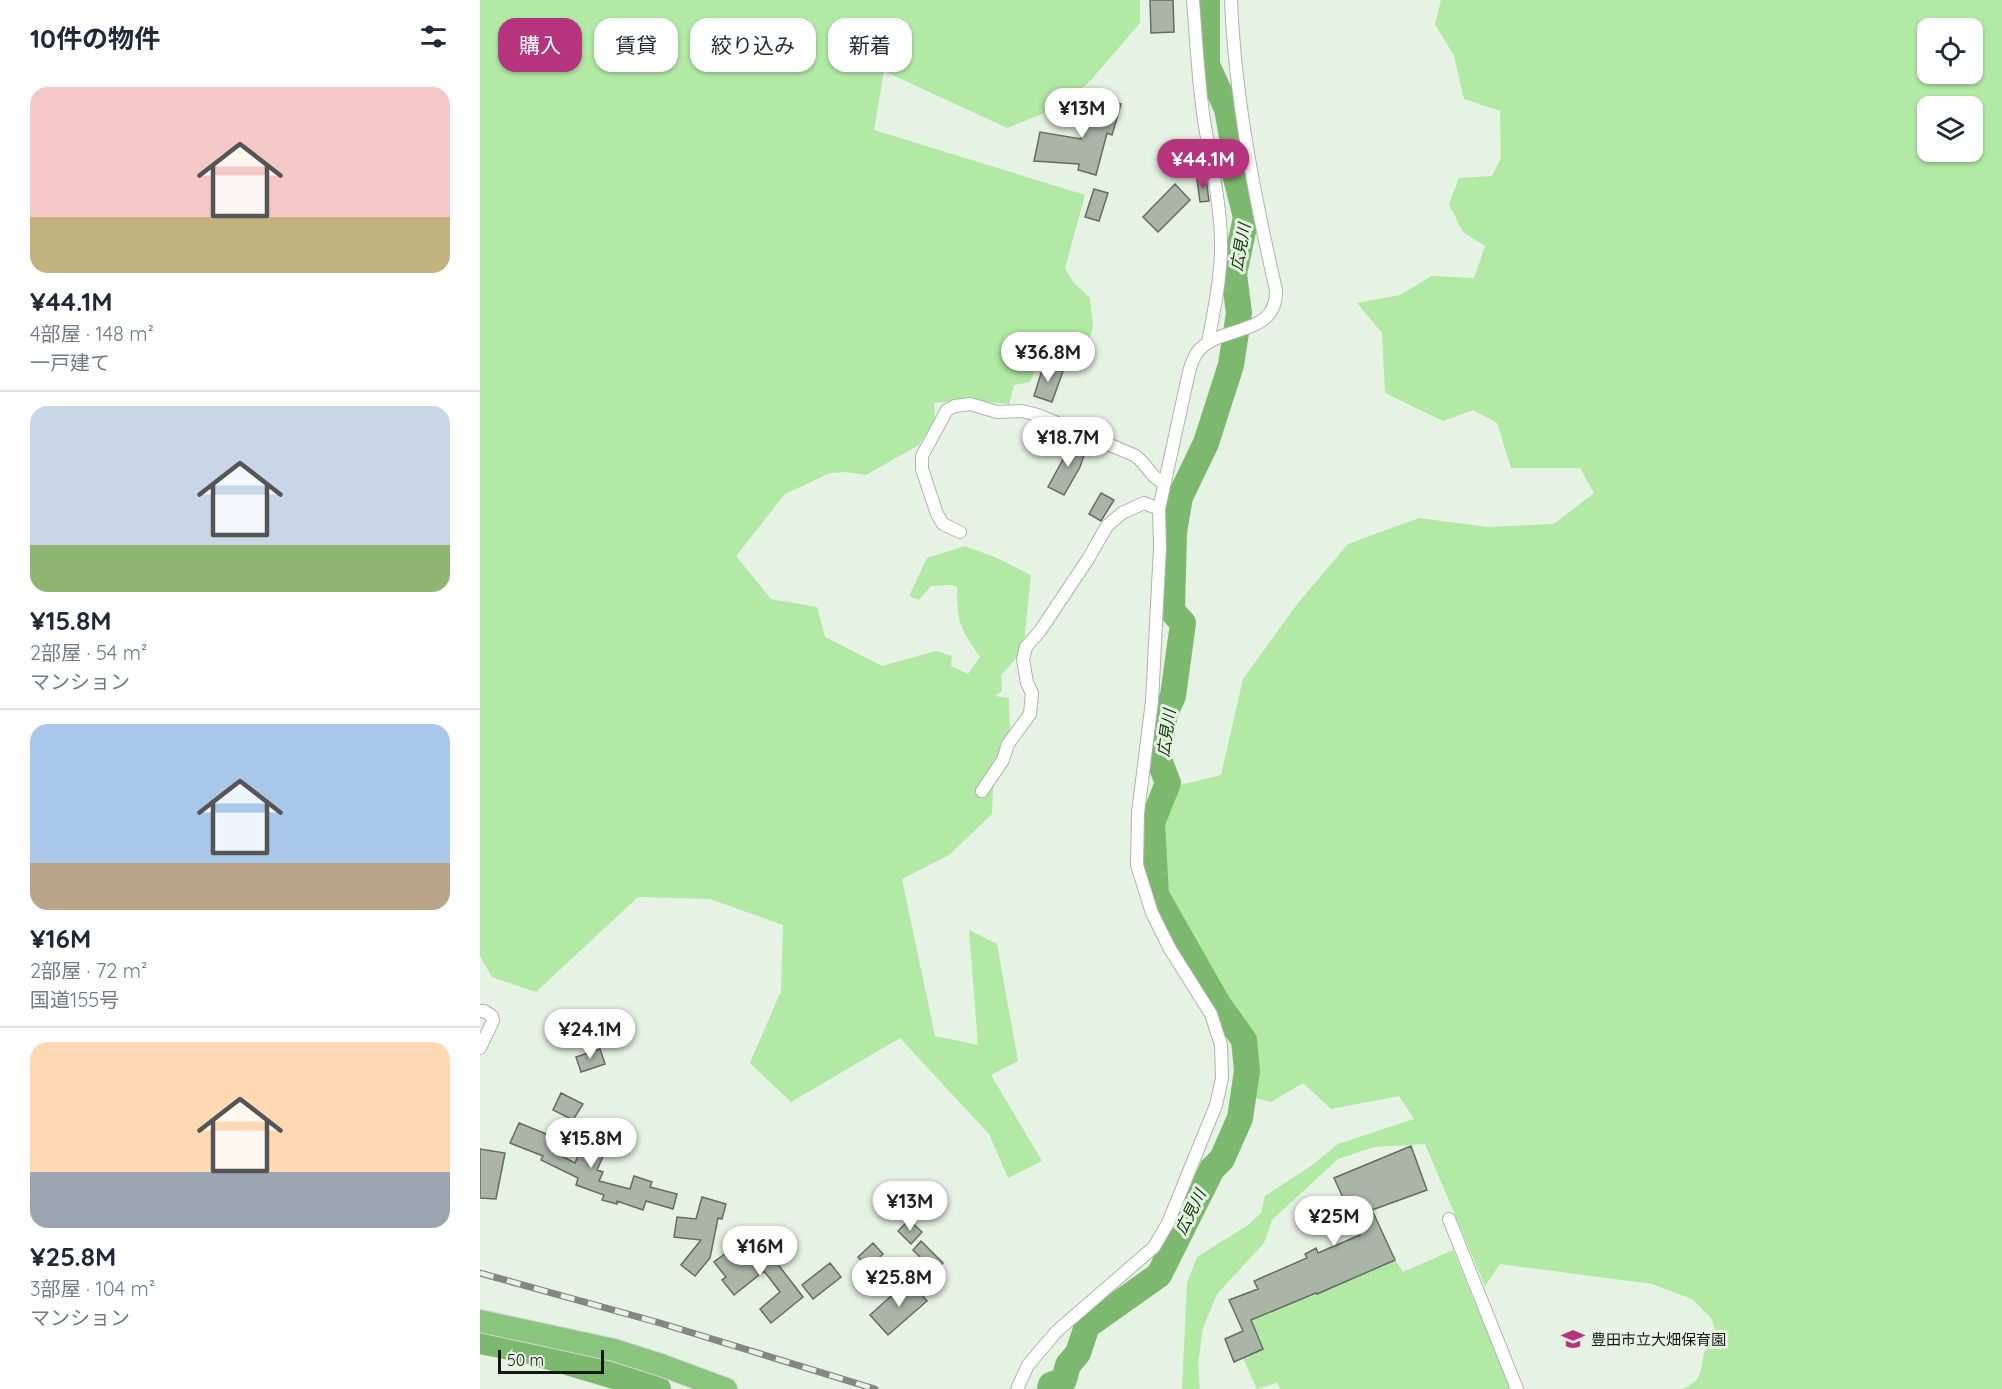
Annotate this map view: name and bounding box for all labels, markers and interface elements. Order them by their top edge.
chip: 購入 [498,18,582,72]
chip: 賃貸 [594,18,678,72]
chip: 絞り込み [690,18,816,72]
chip: 新着 [828,18,912,72]
map controls [1917,18,1983,162]
button: locate [1917,18,1983,84]
icon: filters [417,20,450,53]
text: 10件の物件 [30,22,160,55]
pin: ¥13M [1046,88,1118,139]
text: ¥13M [1059,95,1105,120]
button: layers [1917,96,1983,162]
icon: home [186,126,294,234]
pin: ¥44.1M [1154,139,1252,190]
text: ¥44.1M [1171,146,1235,171]
water label: 広見川 [1226,220,1254,272]
text: ¥44.1M [30,285,113,318]
text: 4部屋 · 148 m² [30,321,154,346]
pin: ¥36.8M [999,332,1097,383]
text: ¥36.8M [1015,339,1081,364]
text: 一戸建て [30,350,110,375]
pin: ¥18.7M [1019,417,1117,468]
text: ¥18.7M [1037,424,1100,449]
icon: home [186,445,294,553]
text: ¥15.8M [30,604,112,637]
text: 2部屋 · 54 m² [30,640,147,665]
text: マンション [30,669,130,694]
water label: 広見川 [1153,706,1180,758]
icon: home [186,763,294,871]
text: ¥16M [30,922,91,955]
text: 2部屋 · 72 m² [30,958,147,983]
text: 国道155号 [30,987,119,1012]
pin: ¥24.1M [541,1009,639,1060]
text: ¥24.1M [558,1016,622,1041]
icon: home [186,1081,294,1189]
pin: ¥15.8M [542,1118,640,1169]
text: ¥15.8M [560,1125,622,1150]
pin: ¥13M [874,1181,946,1232]
water label: 広見川 [1170,1184,1211,1238]
text: ¥13M [887,1188,933,1213]
pin: ¥25M [1298,1196,1370,1247]
text: ¥25M [1308,1203,1360,1228]
pin: ¥16M [724,1226,796,1277]
text: ¥16M [736,1233,784,1258]
text: ¥25.8M [30,1240,116,1273]
pin: ¥25.8M [850,1257,948,1308]
text: ¥25.8M [866,1264,932,1289]
text: 3部屋 · 104 m² [30,1276,155,1301]
text: マンション [30,1305,130,1330]
school or university icon: 豊田市立大畑保育園 [1560,1326,1586,1352]
place label: 豊田市立大畑保育園 [1591,1330,1726,1349]
scale bar [498,1347,604,1374]
text: 50 m [507,1350,544,1370]

